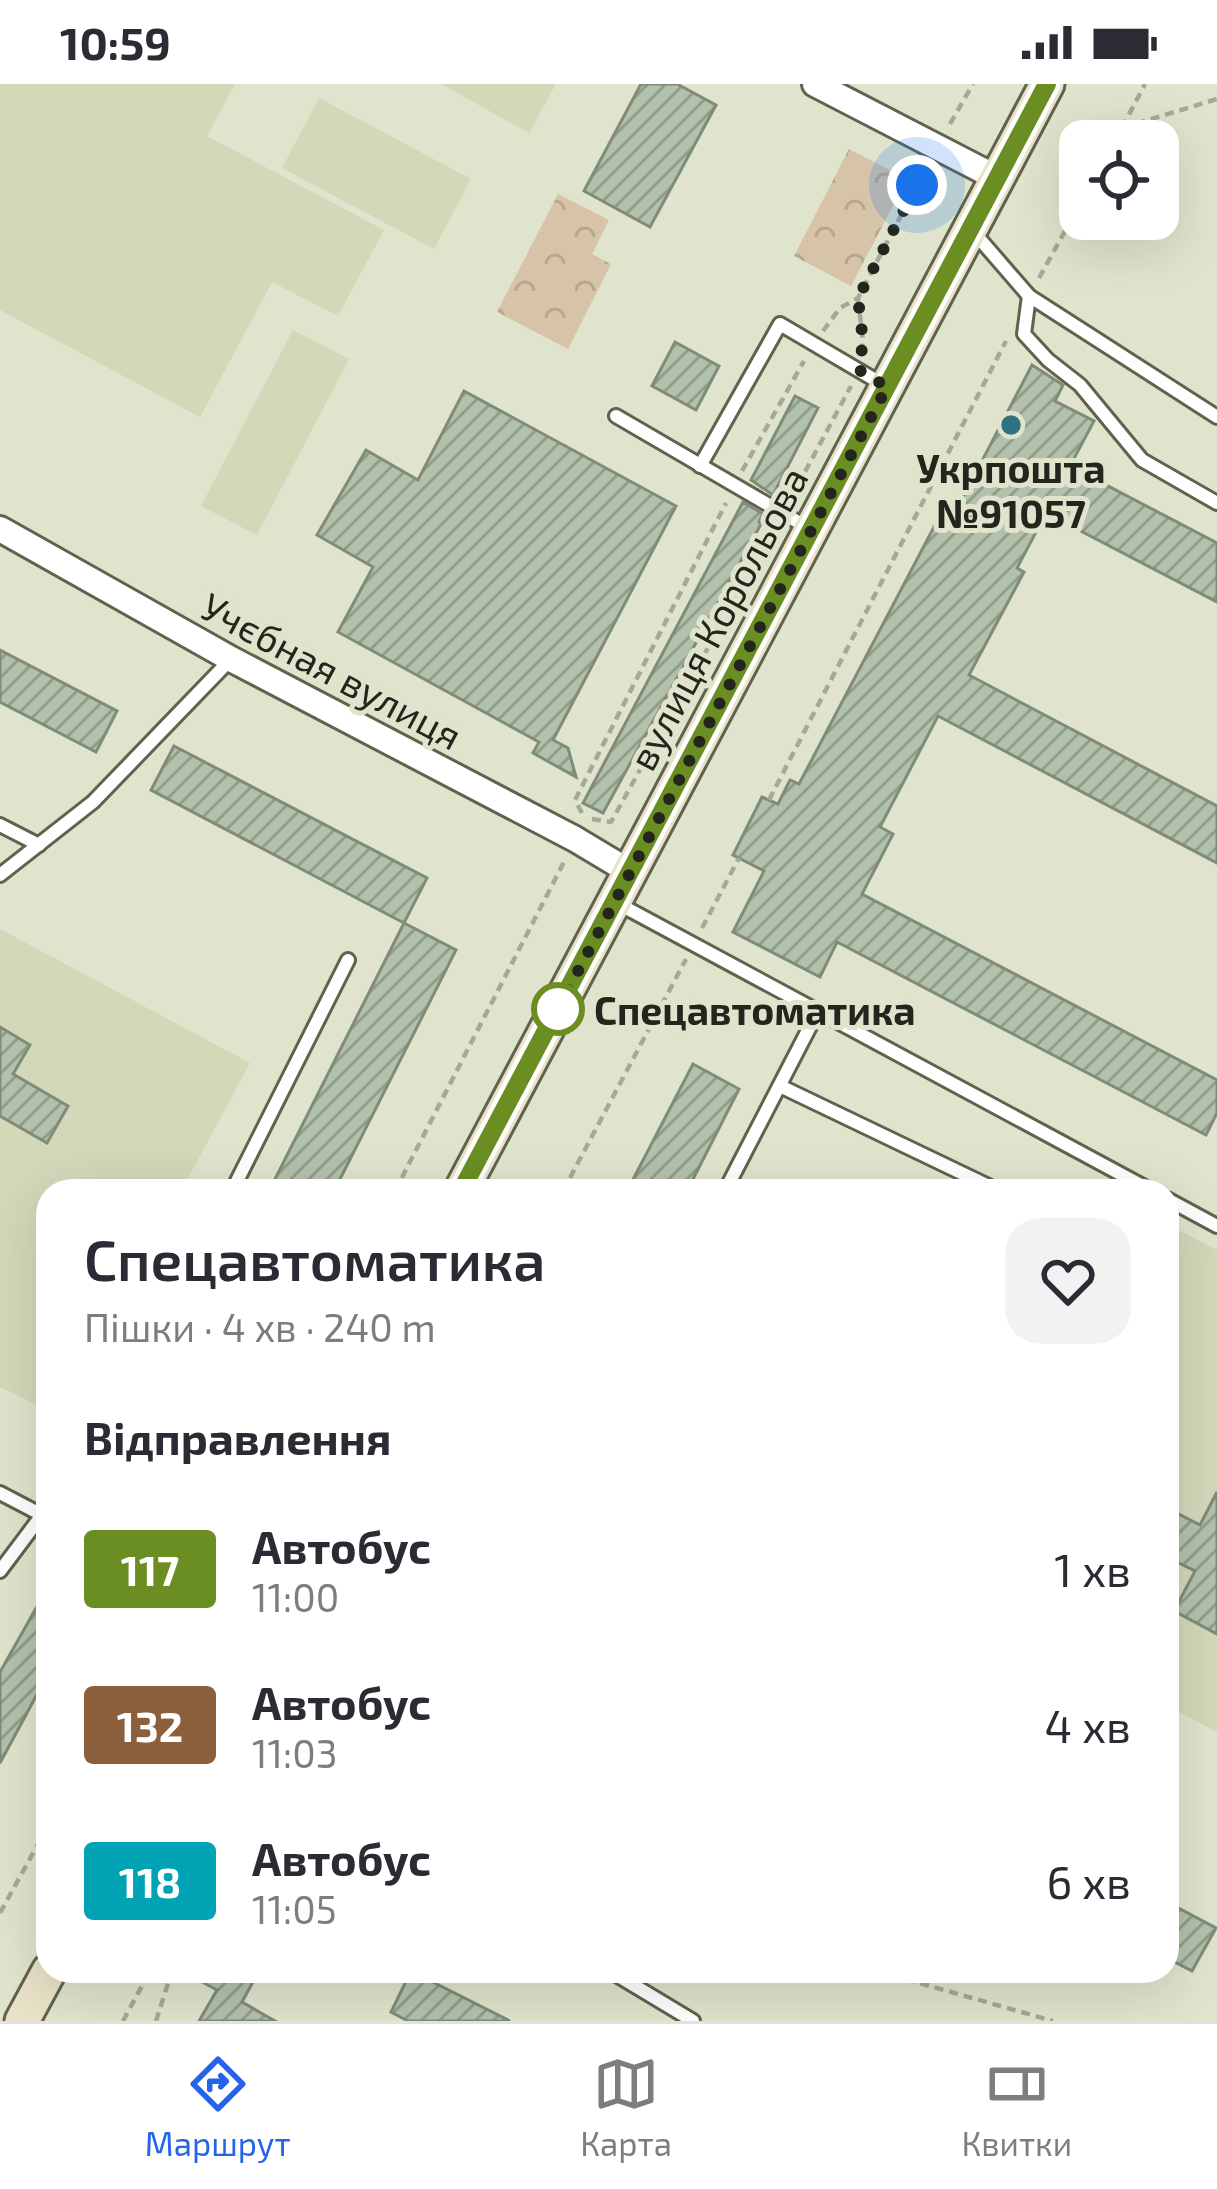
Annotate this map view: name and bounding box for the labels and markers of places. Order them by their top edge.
marker: Укрпошта №91057 [998,412,1024,438]
place label: Укрпошта №91057 [916,444,1106,536]
marker: Спецавтоматика [533,984,583,1034]
place label: Спецавтоматика [594,986,916,1033]

